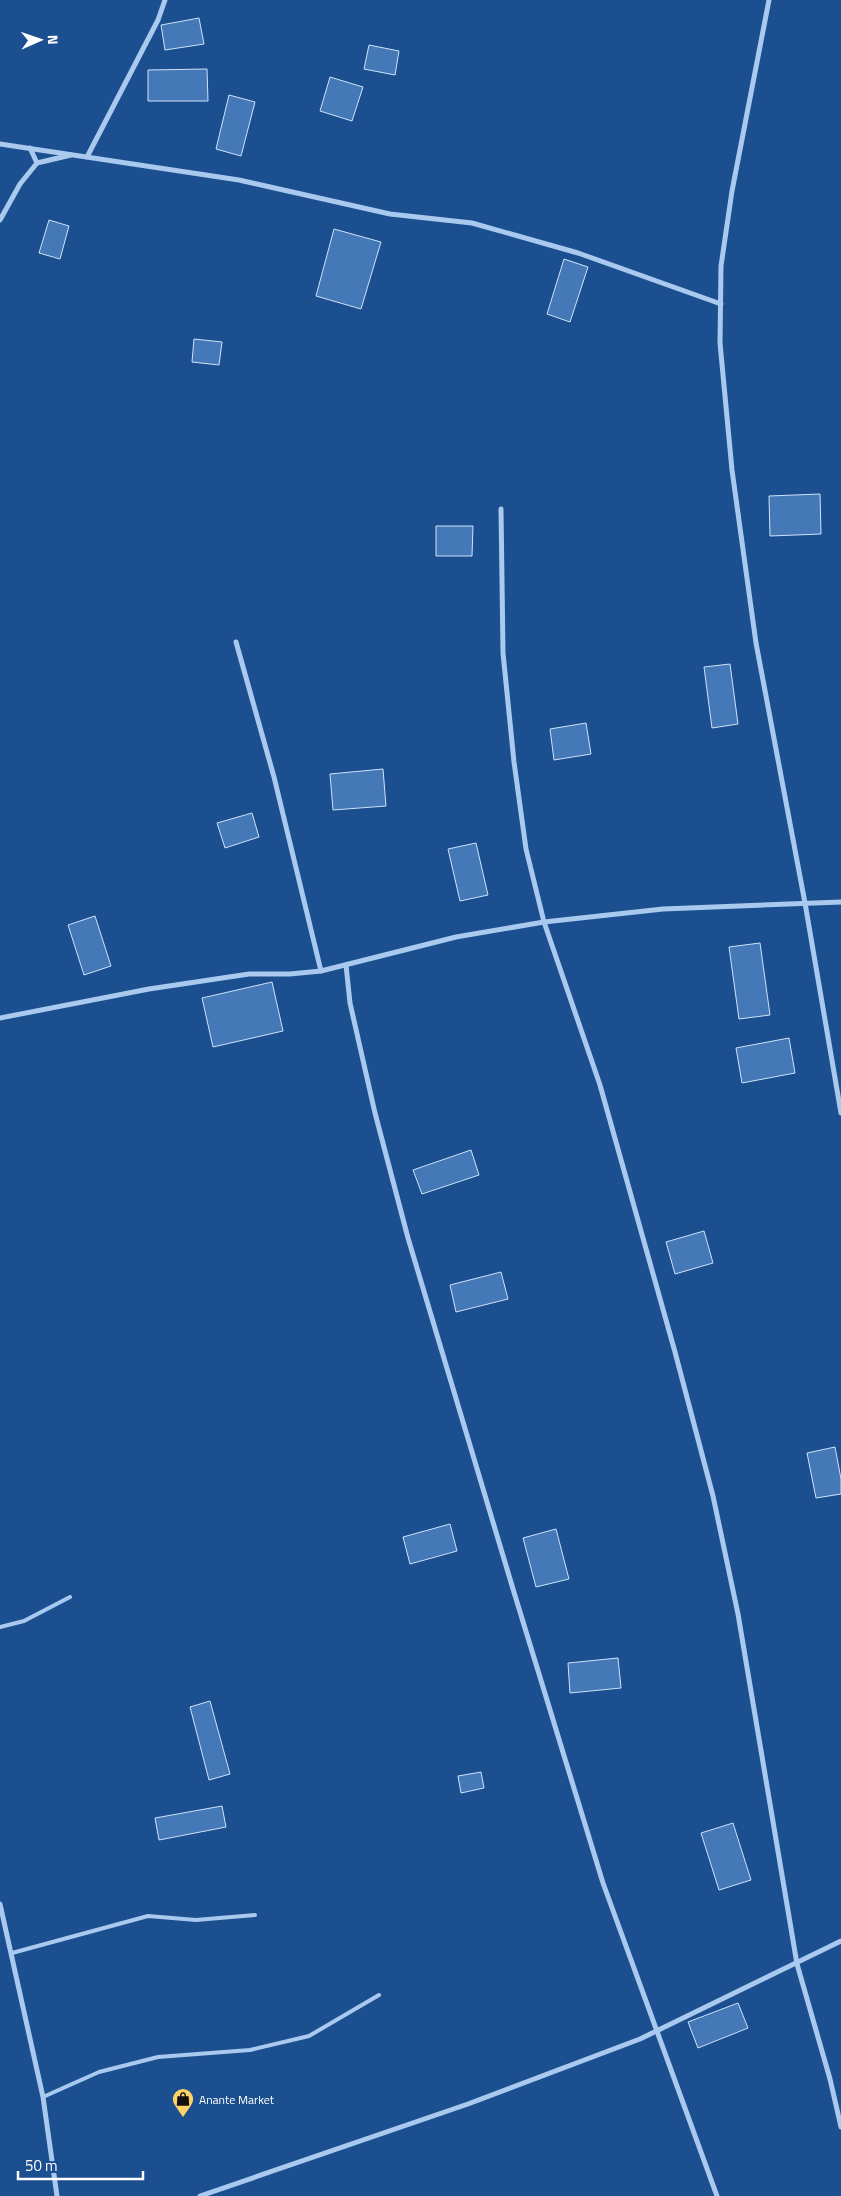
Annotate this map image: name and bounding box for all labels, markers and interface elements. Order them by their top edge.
north arrow [15,15,65,65]
text: N [43,34,64,45]
shop icon: Anante Market [171,2087,195,2118]
place label: Anante Market [199,2090,275,2109]
scale bar [18,2148,142,2180]
text: 50 m [25,2154,58,2177]

